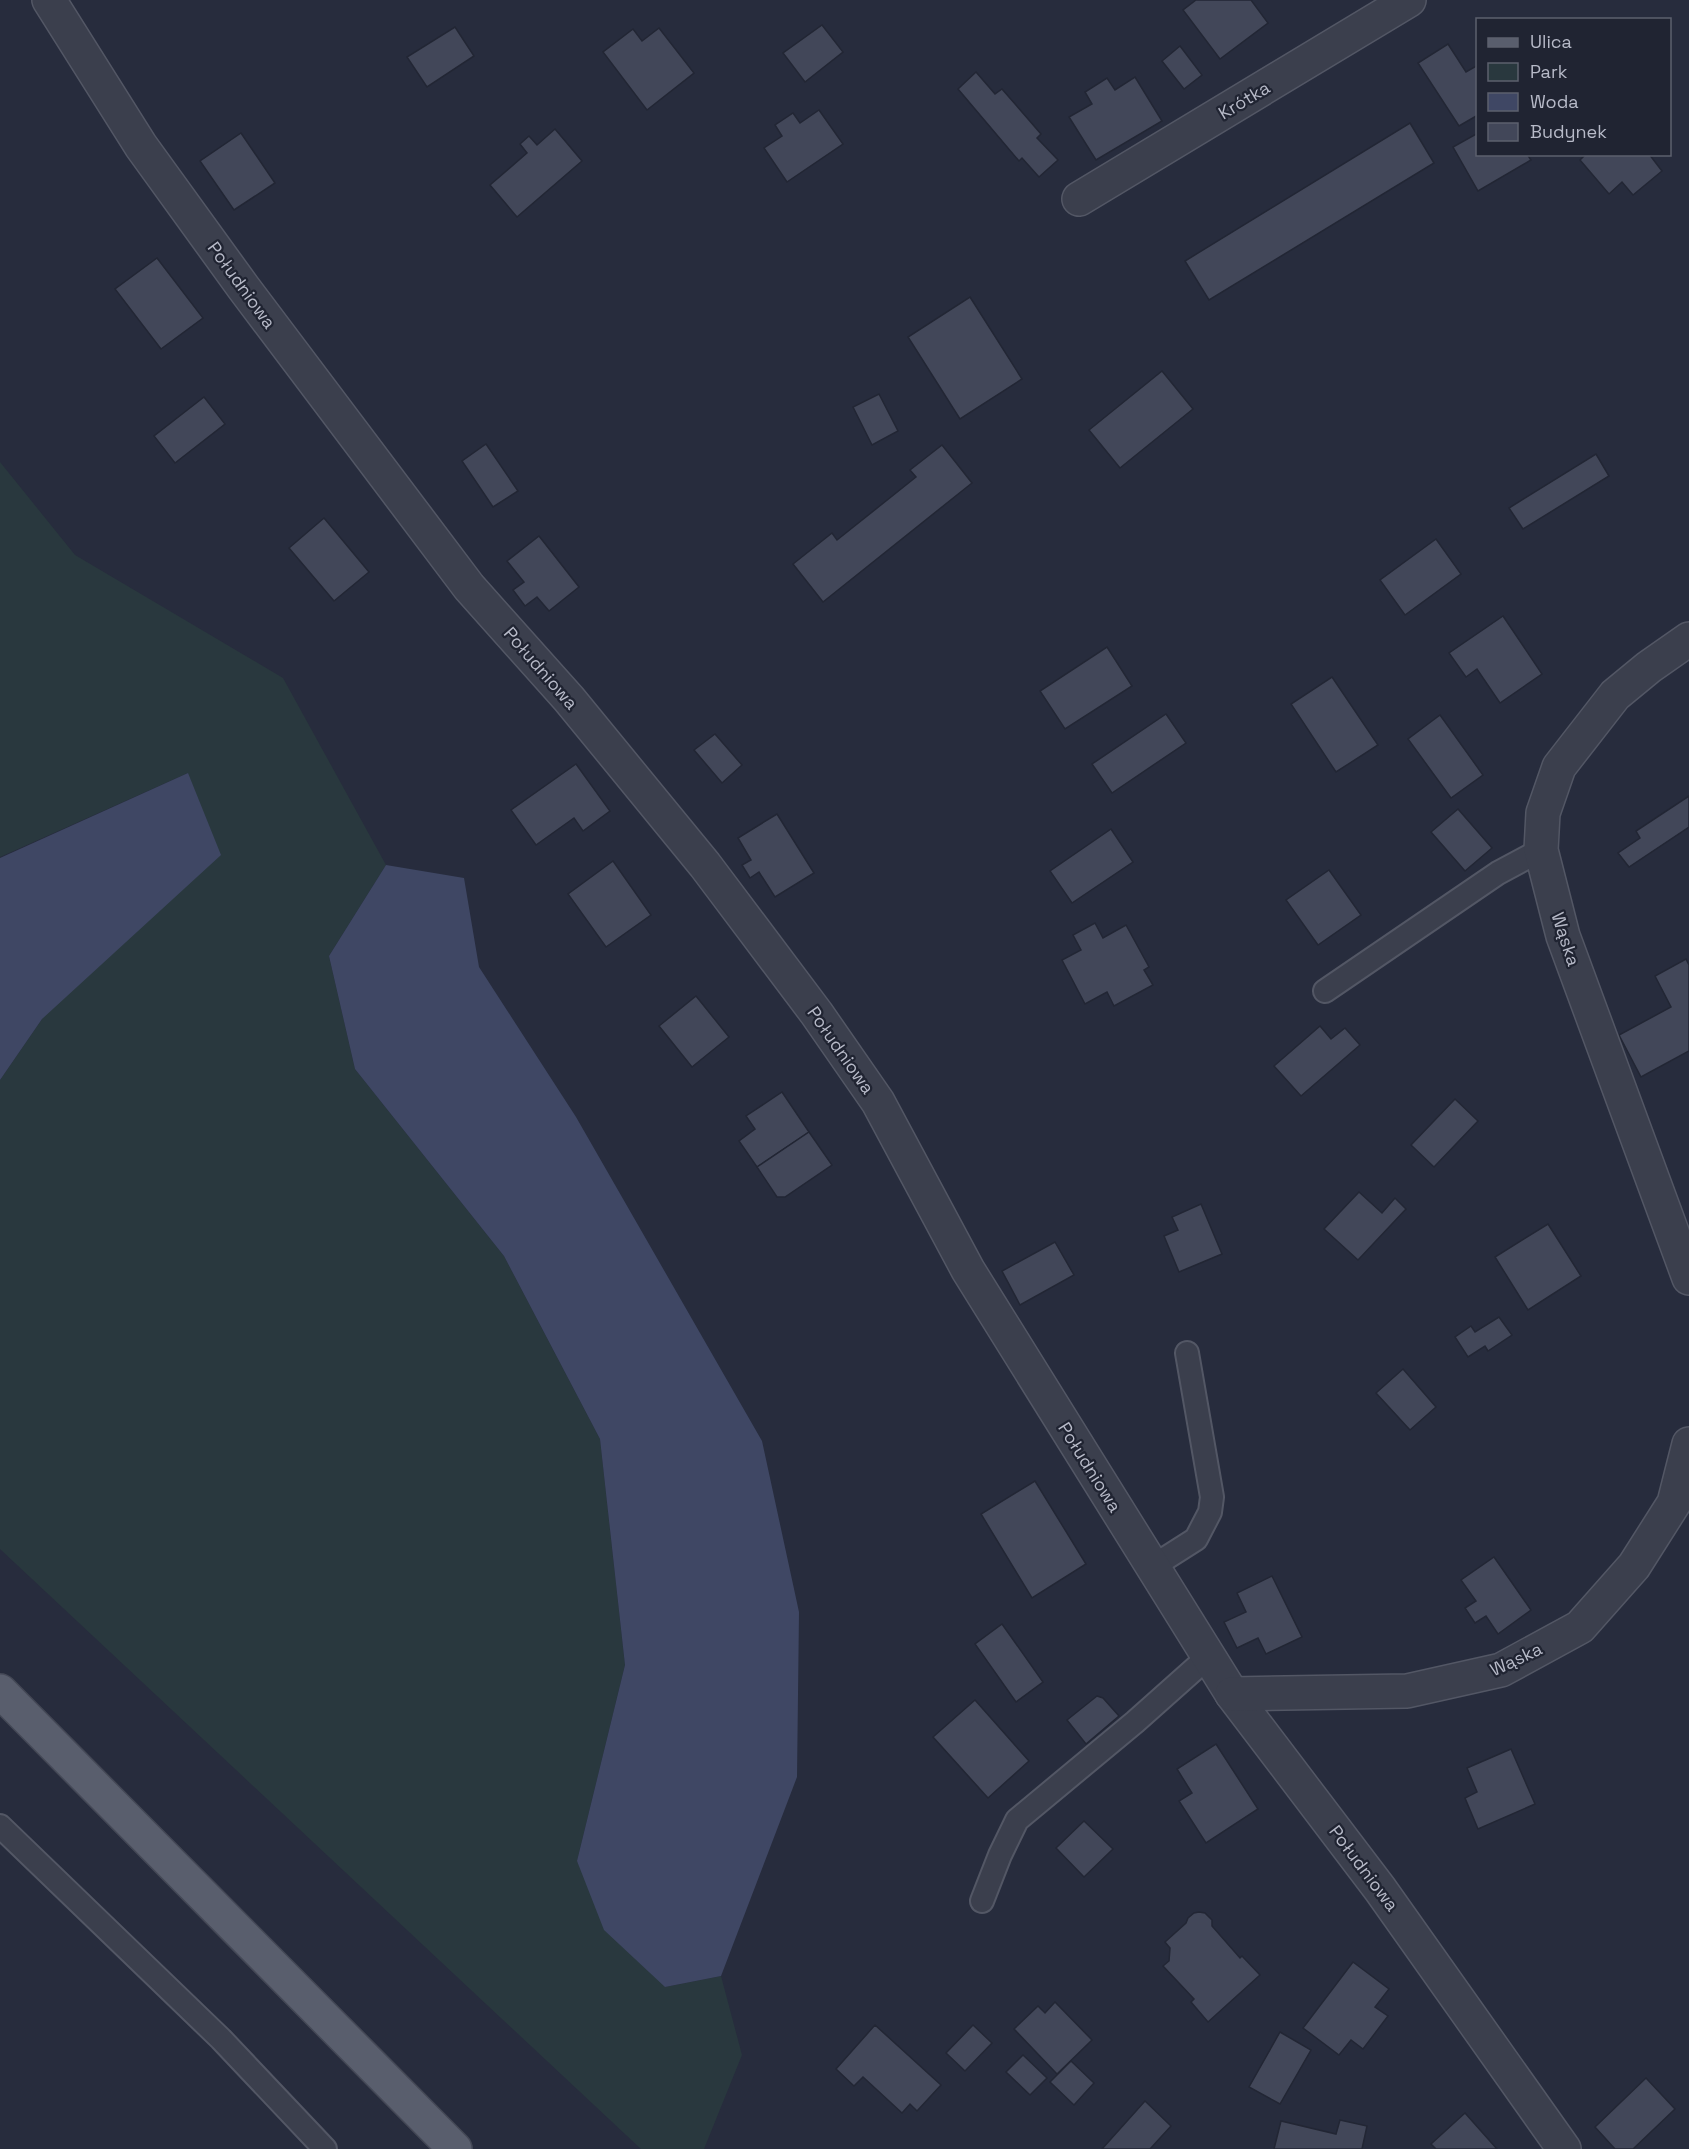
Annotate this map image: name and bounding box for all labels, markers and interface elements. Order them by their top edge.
legend [1476,18,1671,156]
text: Ulica [1530,30,1572,53]
text: Park [1530,60,1568,83]
street label: Krótka [1214,76,1274,124]
text: Woda [1530,90,1579,113]
text: Budynek [1530,120,1607,143]
street label: Południowa [203,237,281,333]
street label: Południowa [499,622,583,714]
street label: Wąska [1547,909,1585,969]
street label: Południowa [802,1002,880,1098]
street label: Południowa [1053,1418,1127,1516]
street label: Wąska [1486,1637,1546,1681]
street label: Południowa [1324,1820,1404,1916]

